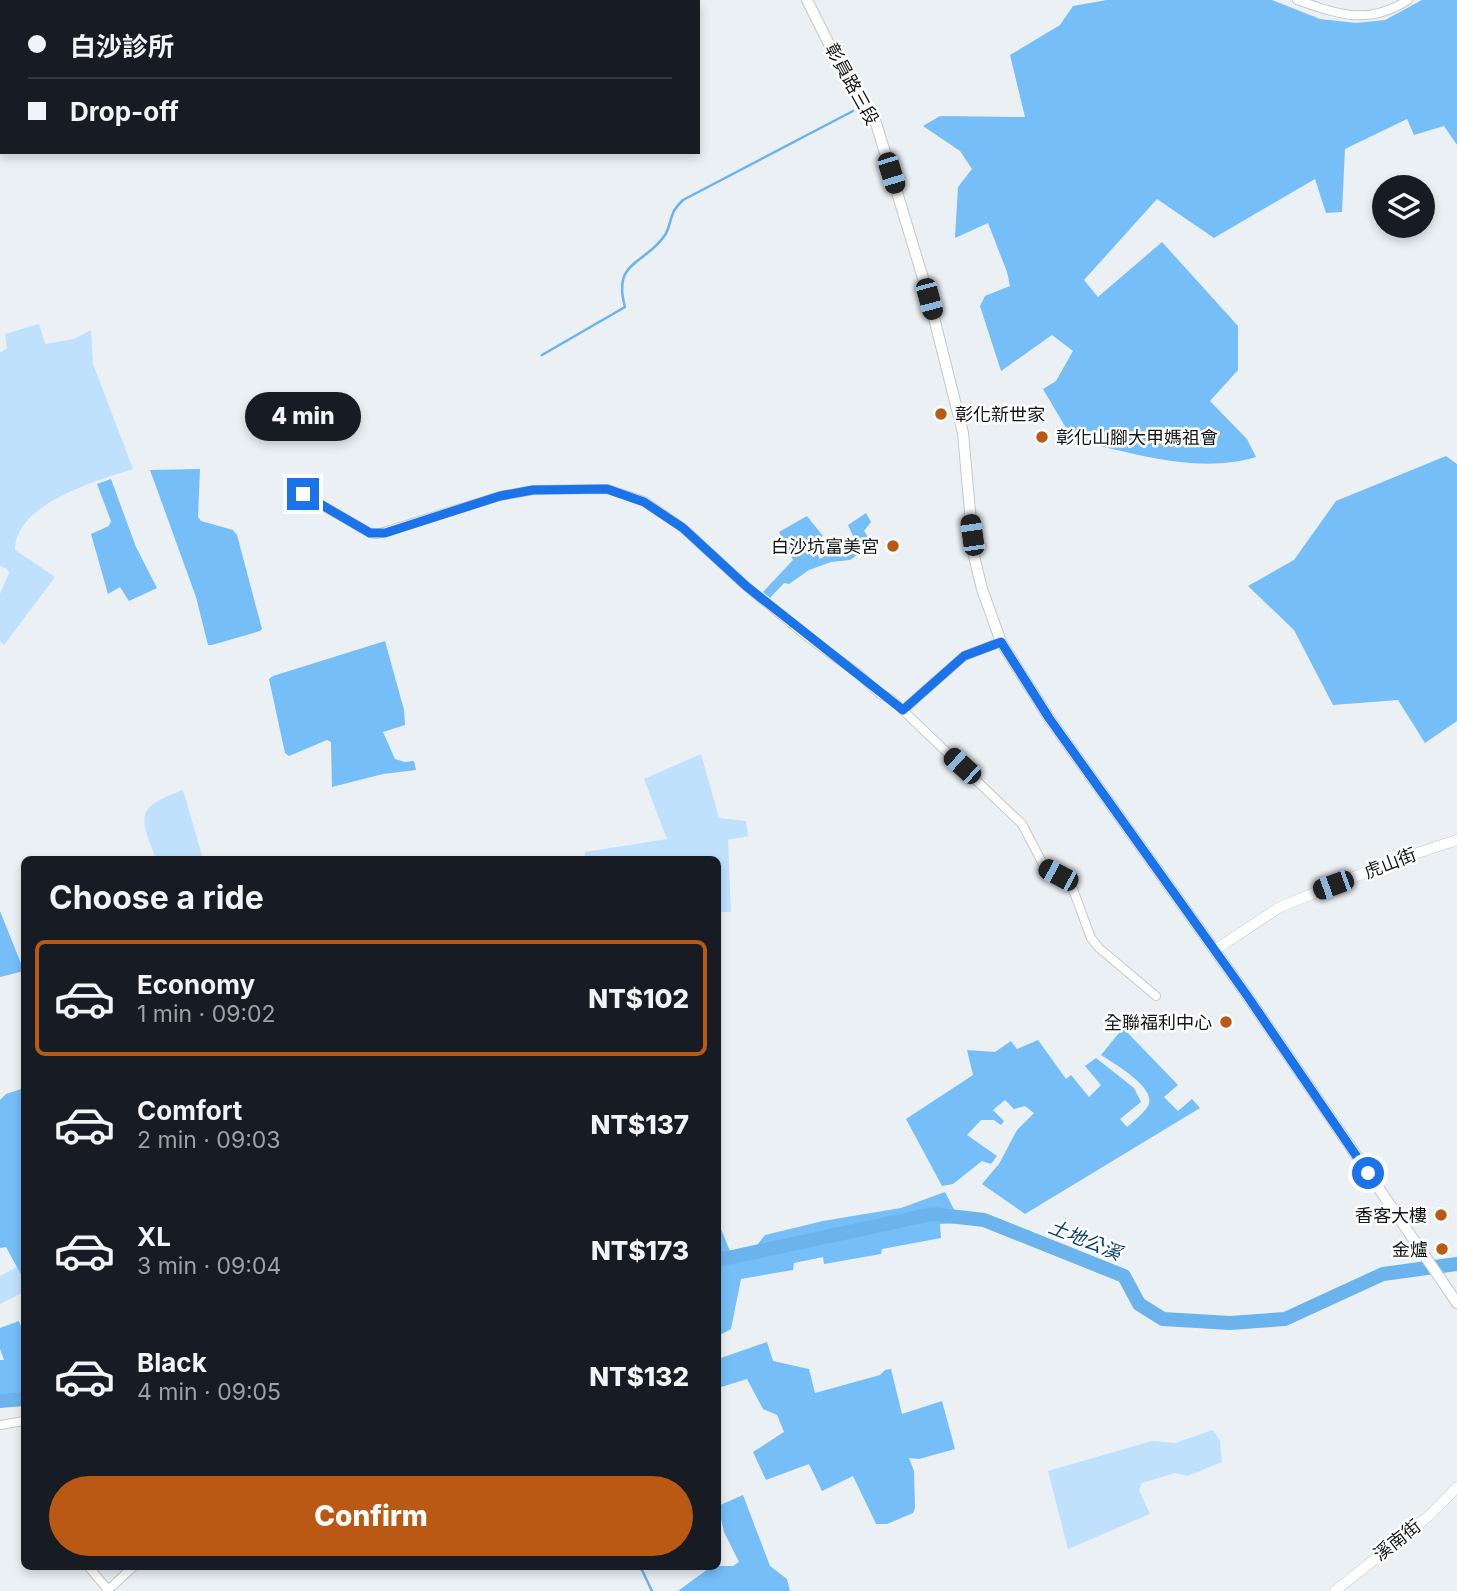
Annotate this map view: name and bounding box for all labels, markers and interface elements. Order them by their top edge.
text: 白沙診所 [70,31,174,62]
street label: 彰員路三段 [821,40,883,128]
text: Drop-off [70,96,179,127]
car [875,150,908,196]
map controls [1372,175,1435,238]
button: layers [1372,175,1435,238]
car [914,276,945,322]
callout: 4 min [245,392,361,442]
text: 4 min [271,402,335,430]
place label: 彰化新世家 [955,404,1045,425]
marker: 彰化新世家 [933,406,949,422]
place label: 彰化山腳大甲媽祖會 [1056,427,1218,448]
marker: 彰化山腳大甲媽祖會 [1034,429,1050,445]
route end [287,478,319,510]
car [959,513,986,557]
place label: 白沙坑富美宮 [771,536,879,557]
marker: 白沙坑富美宮 [885,538,901,554]
car [940,744,985,788]
street label: 虎山街 [1361,844,1419,882]
car [1035,856,1082,894]
car [1310,868,1357,902]
text: Choose a ride [49,878,264,917]
icon: car [53,967,116,1030]
text: Economy [137,969,255,1000]
text: NT$102 [588,983,689,1014]
text: 1 min · 09:02 [137,1000,276,1028]
place label: 全聯福利中心 [1104,1012,1212,1033]
marker: 全聯福利中心 [1218,1014,1234,1030]
icon: car [53,1093,116,1156]
text: Comfort [137,1095,242,1126]
text: NT$137 [590,1109,689,1140]
text: 2 min · 09:03 [137,1126,280,1154]
route start [1352,1157,1384,1189]
place label: 香客大樓 [1355,1205,1427,1226]
marker: 香客大樓 [1433,1207,1449,1223]
water label: 土地公溪 [1045,1215,1127,1266]
icon: car [53,1219,116,1282]
text: XL [137,1221,171,1252]
text: NT$173 [591,1235,689,1266]
place label: 金爐 [1392,1239,1428,1260]
marker: 金爐 [1434,1241,1450,1257]
text: 3 min · 09:04 [137,1252,281,1280]
icon: car [53,1345,116,1408]
text: Black [137,1347,207,1378]
text: NT$132 [589,1361,689,1392]
text: 4 min · 09:05 [137,1378,281,1406]
button: Confirm [49,1476,693,1556]
street label: 溪南街 [1369,1515,1425,1565]

